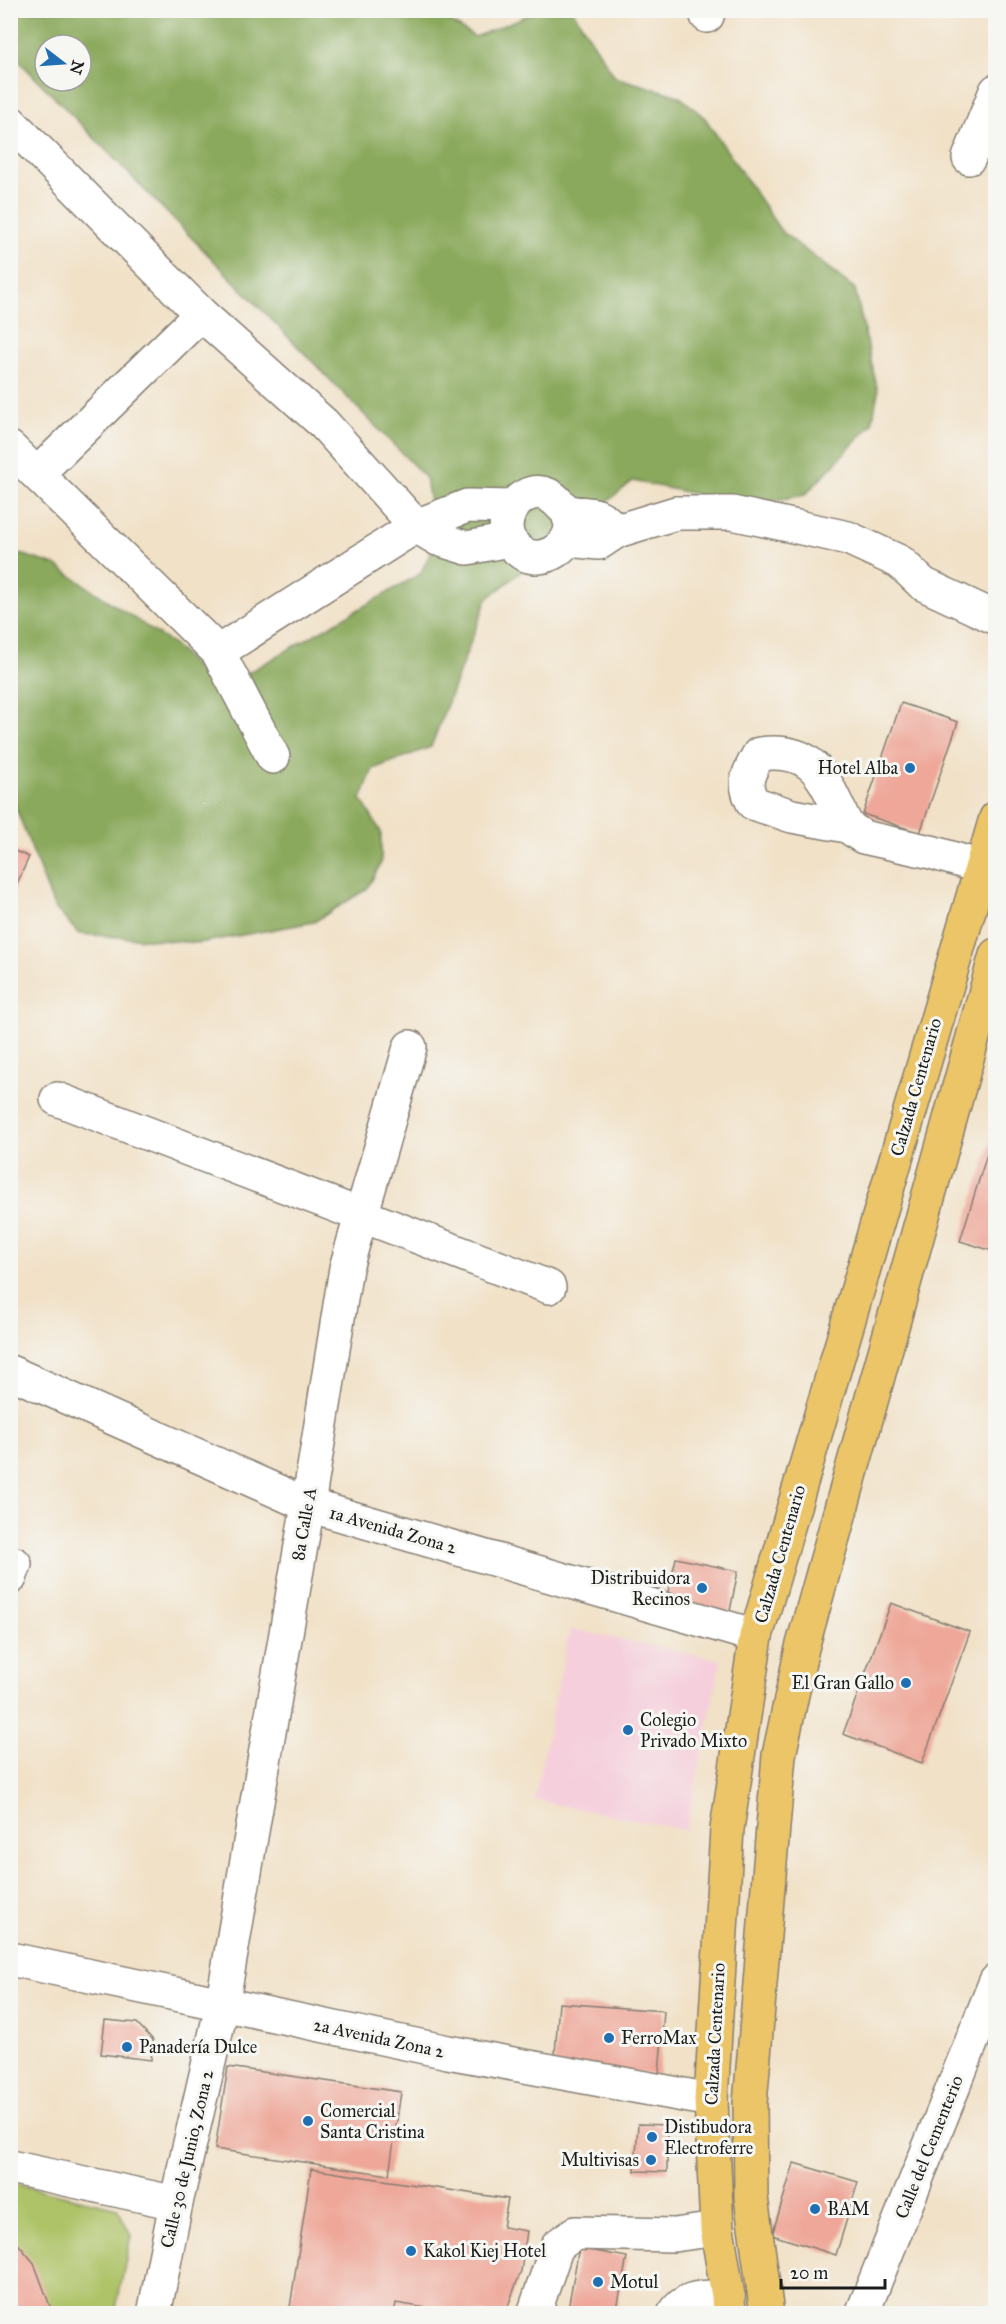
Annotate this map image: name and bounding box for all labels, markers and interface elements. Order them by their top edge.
north arrow [33,33,93,93]
text: N [66,58,88,77]
place label: Hotel Alba [818,757,898,779]
marker: Hotel Alba [903,761,917,775]
street label: Calzada Centenario [886,1015,946,1159]
street label: Calzada Centenario [750,1482,810,1626]
street label: 8a Calle A [287,1486,321,1562]
street label: 1a Avenida Zona 2 [327,1501,459,1559]
place label: Distribuidora Recinos [591,1567,690,1610]
marker: Distribuidora Recinos [695,1581,709,1595]
place label: El Gran Gallo [792,1672,894,1694]
marker: El Gran Gallo [899,1676,913,1690]
place label: Colegio Privado Mixto [640,1709,747,1752]
marker: Colegio Privado Mixto [621,1723,635,1737]
street label: Calzada Centenario [700,1962,730,2106]
street label: 2a Avenida Zona 2 [311,2013,447,2063]
place label: FerroMax [621,2027,696,2049]
marker: FerroMax [602,2031,616,2045]
place label: Panadería Dulce [139,2036,257,2058]
marker: Panadería Dulce [120,2040,134,2054]
street label: Calle 30 de Junio, Zona 2 [156,2068,219,2250]
street label: Calle del Cementerio [890,2072,968,2222]
place label: Comercial Santa Cristina [320,2100,425,2143]
marker: Comercial Santa Cristina [301,2114,315,2128]
place label: Distibudora Electroferre [664,2116,753,2159]
marker: Distibudora Electroferre [645,2130,659,2144]
place label: Multivisas [561,2149,639,2171]
marker: Multivisas [644,2153,658,2167]
place label: BAM [827,2198,870,2220]
marker: BAM [808,2202,822,2216]
place label: Kakol Kiej Hotel [423,2240,546,2262]
marker: Kakol Kiej Hotel [404,2244,418,2258]
scale bar [781,2252,884,2290]
text: 20 m [790,2262,828,2284]
place label: Motul [610,2271,659,2293]
marker: Motul [591,2275,605,2289]

